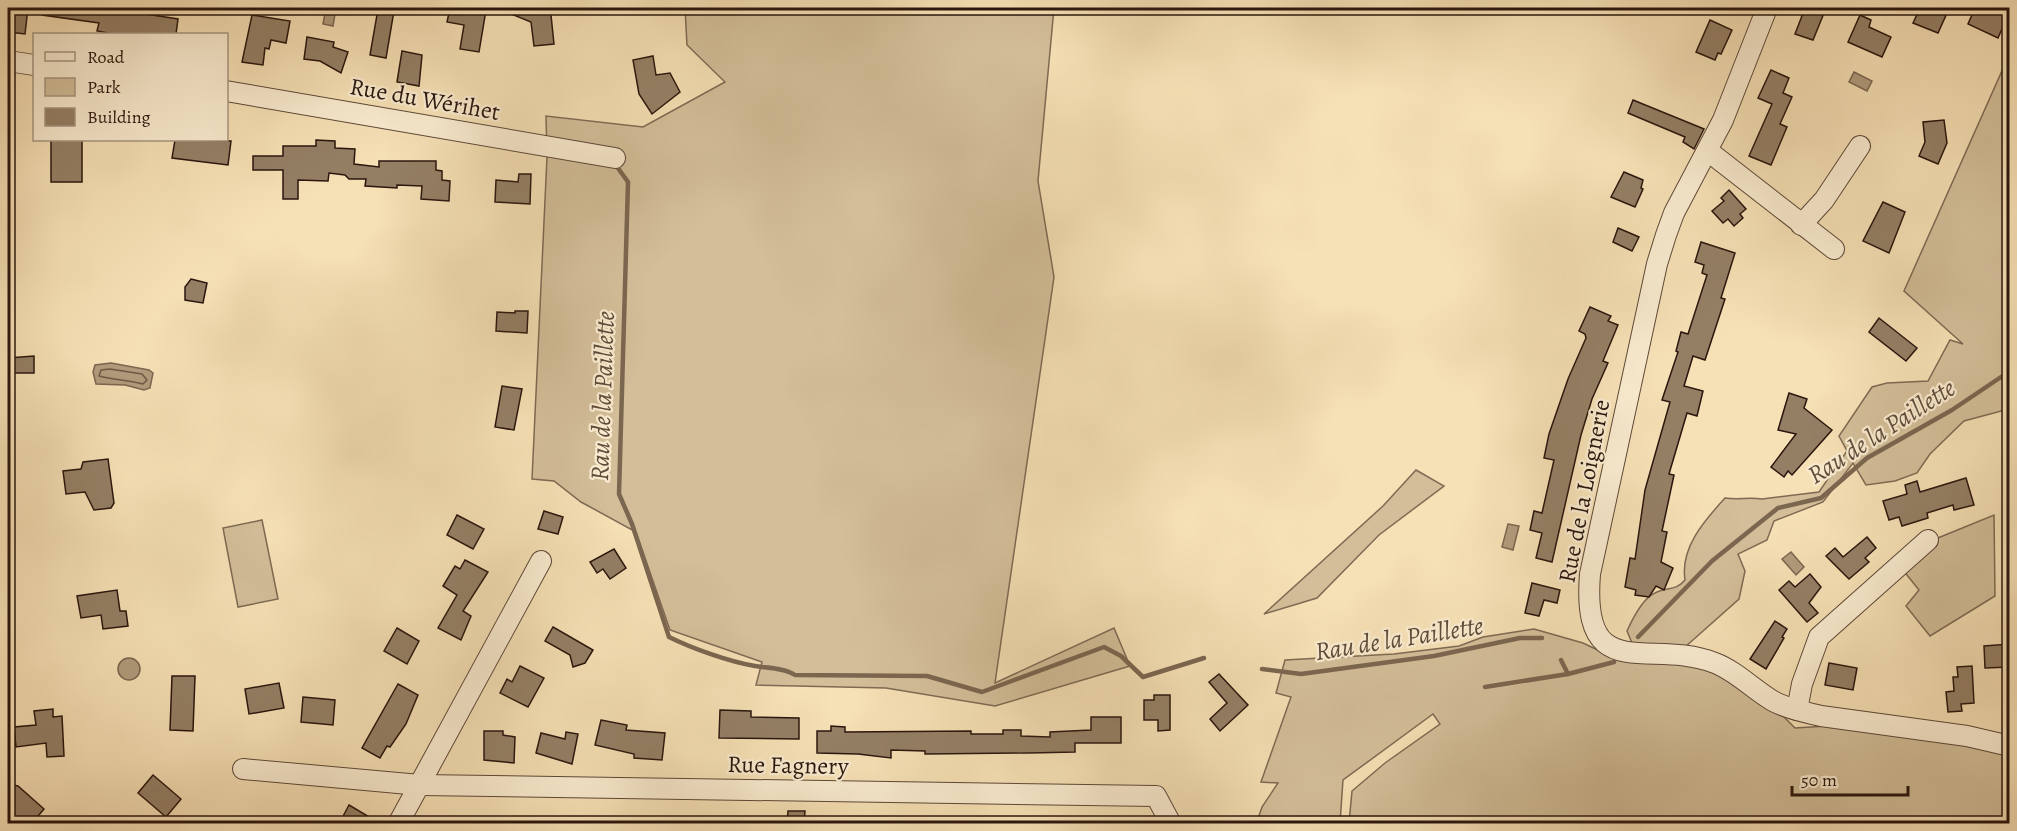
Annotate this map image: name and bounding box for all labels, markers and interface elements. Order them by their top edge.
legend [33,33,228,141]
text: Road [87,45,125,69]
street label: Rue du Wérihet [347,70,503,128]
text: Park [87,75,121,99]
text: Building [87,105,151,129]
water label: Rau de la Paillette [582,311,623,481]
water label: Rau de la Paillette [1801,371,1962,492]
street label: Rue de la Loignerie [1551,397,1617,585]
water label: Rau de la Paillette [1312,608,1486,669]
street label: Rue Fagnery [727,748,849,782]
scale bar [1792,759,1908,797]
text: 50 m [1801,768,1837,792]

